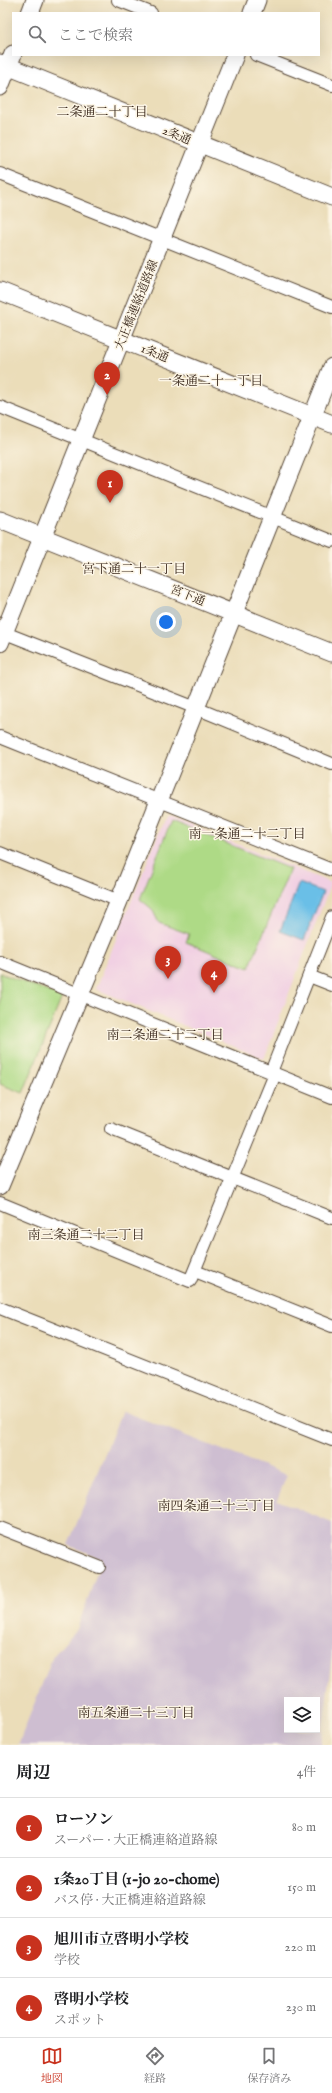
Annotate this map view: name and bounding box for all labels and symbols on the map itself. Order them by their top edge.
district label: 二条通二十丁目 [56,104,148,121]
street label: 2条通 [160,123,193,148]
street label: 大正橋連絡道路線 [112,258,161,353]
street label: 1条通 [139,341,171,366]
pin: 2 [94,362,120,395]
district label: 一条通二十一丁目 [159,373,263,390]
pin: 1 [97,470,123,503]
district label: 宮下通二十一丁目 [82,561,186,578]
street label: 宮下通 [168,582,207,609]
your location [156,612,176,632]
district label: 南一条通二十二丁目 [188,826,306,843]
pin: 3 [155,946,181,979]
pin: 4 [201,960,227,993]
district label: 南二条通二十二丁目 [106,1027,224,1044]
district label: 南三条通二十二丁目 [27,1227,145,1244]
district label: 南四条通二十三丁目 [157,1498,275,1515]
district label: 南五条通二十三丁目 [77,1705,195,1722]

